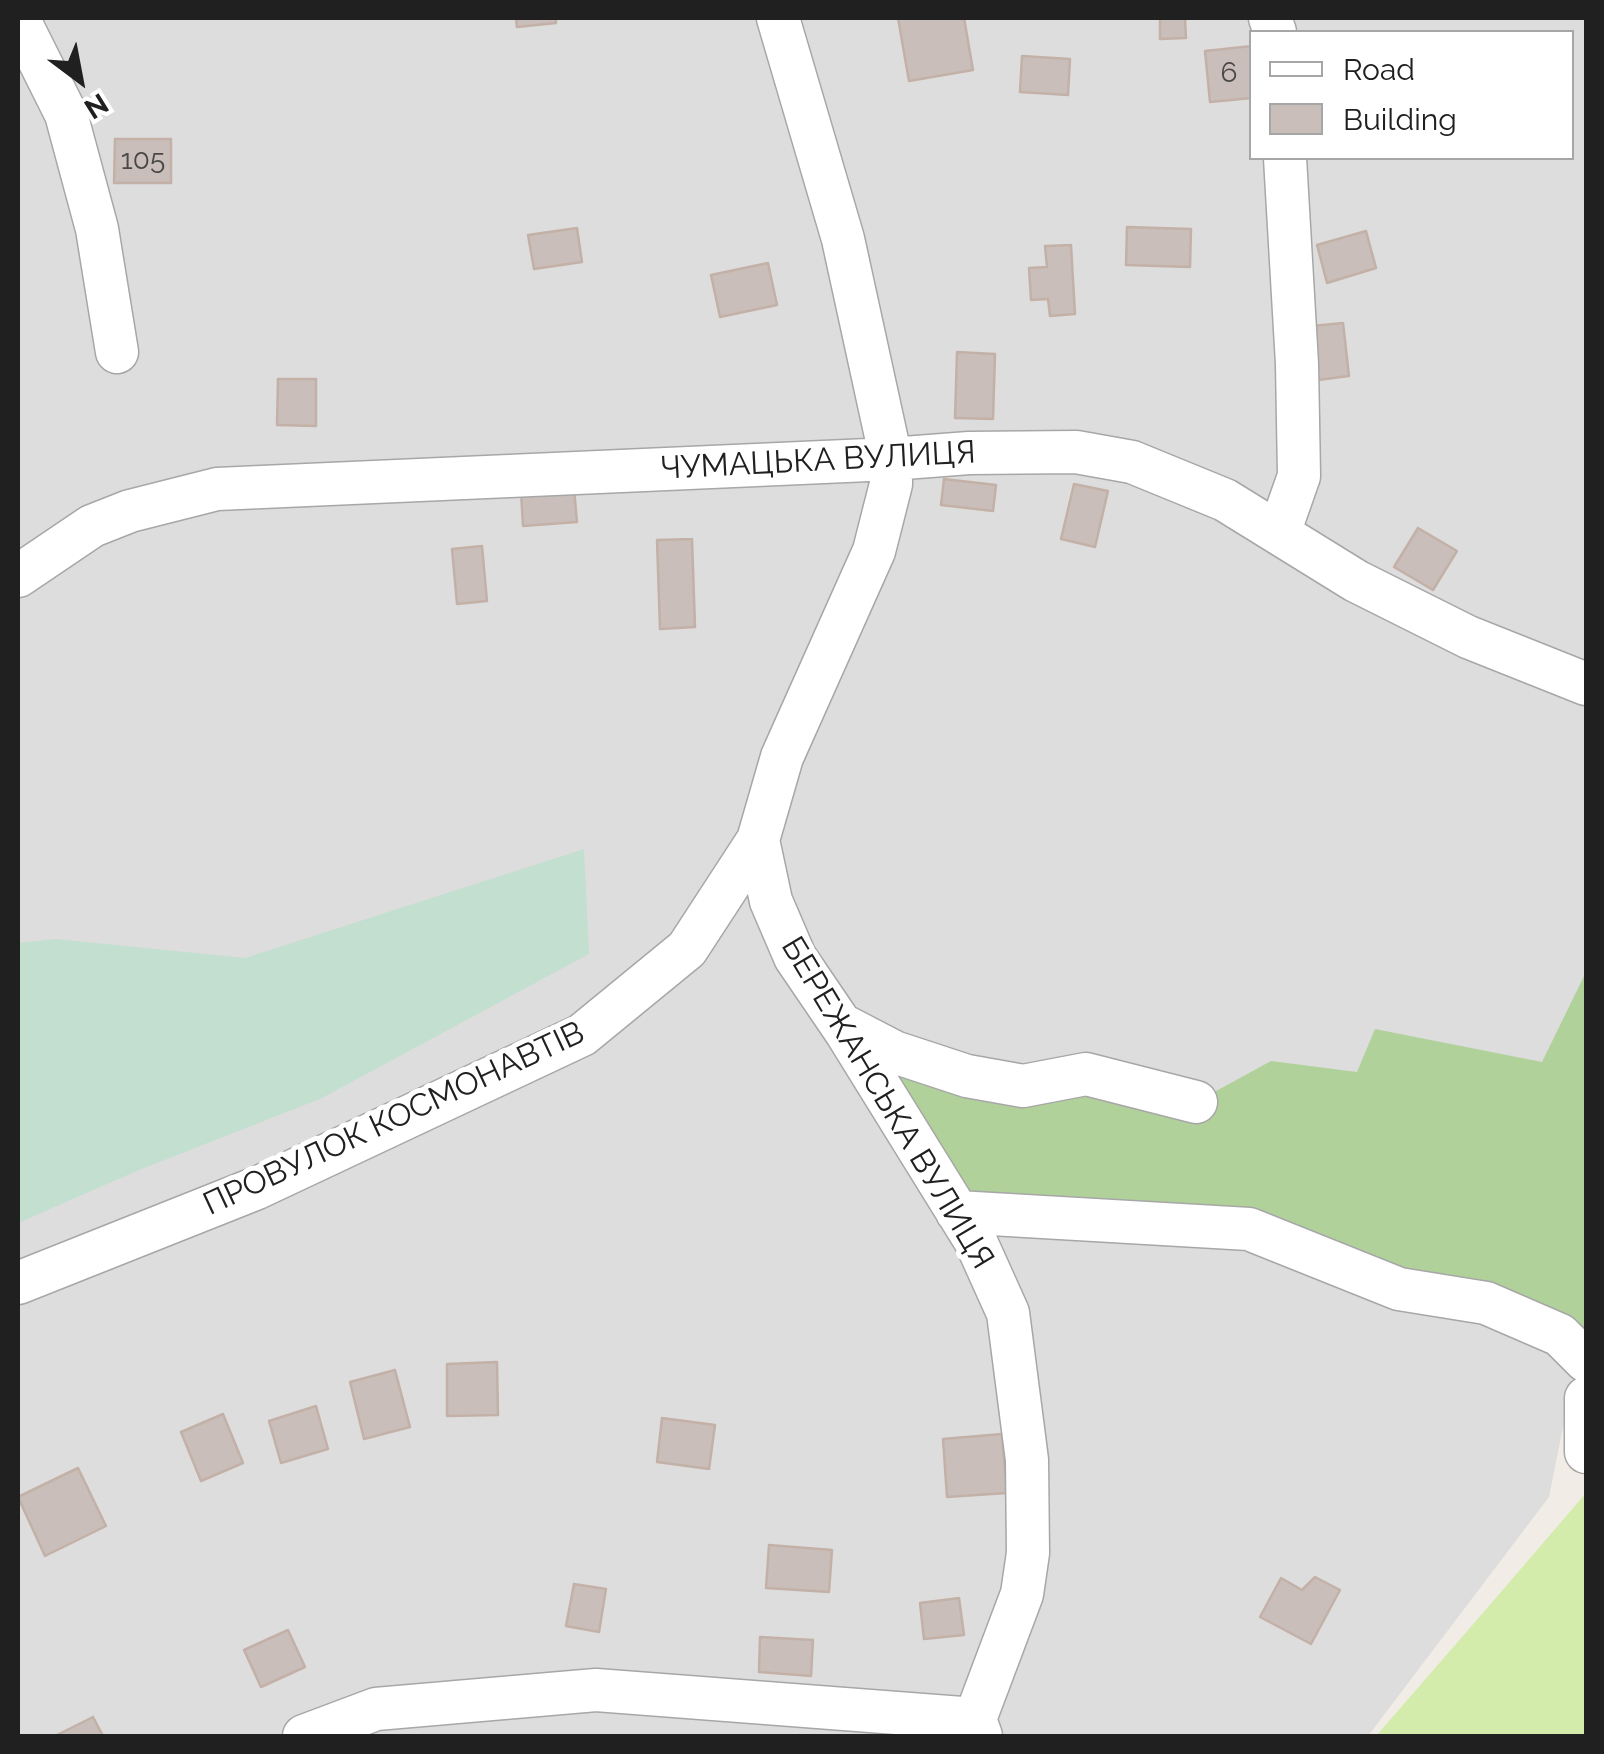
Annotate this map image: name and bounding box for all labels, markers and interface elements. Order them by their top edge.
north arrow [30,30,130,130]
legend [1249,30,1574,160]
text: Road [1343,52,1415,87]
house number: 6 [1221,57,1237,91]
text: N [78,86,114,126]
text: Building [1343,102,1457,137]
house number: 105 [121,144,165,178]
street label: ЧУМАЦЬКА ВУЛИЦЯ [659,434,977,488]
street label: БЕРЕЖАНСЬКА ВУЛИЦЯ [773,930,1001,1276]
street label: ПРОВУЛОК КОСМОНАВТІВ [198,1014,590,1224]

